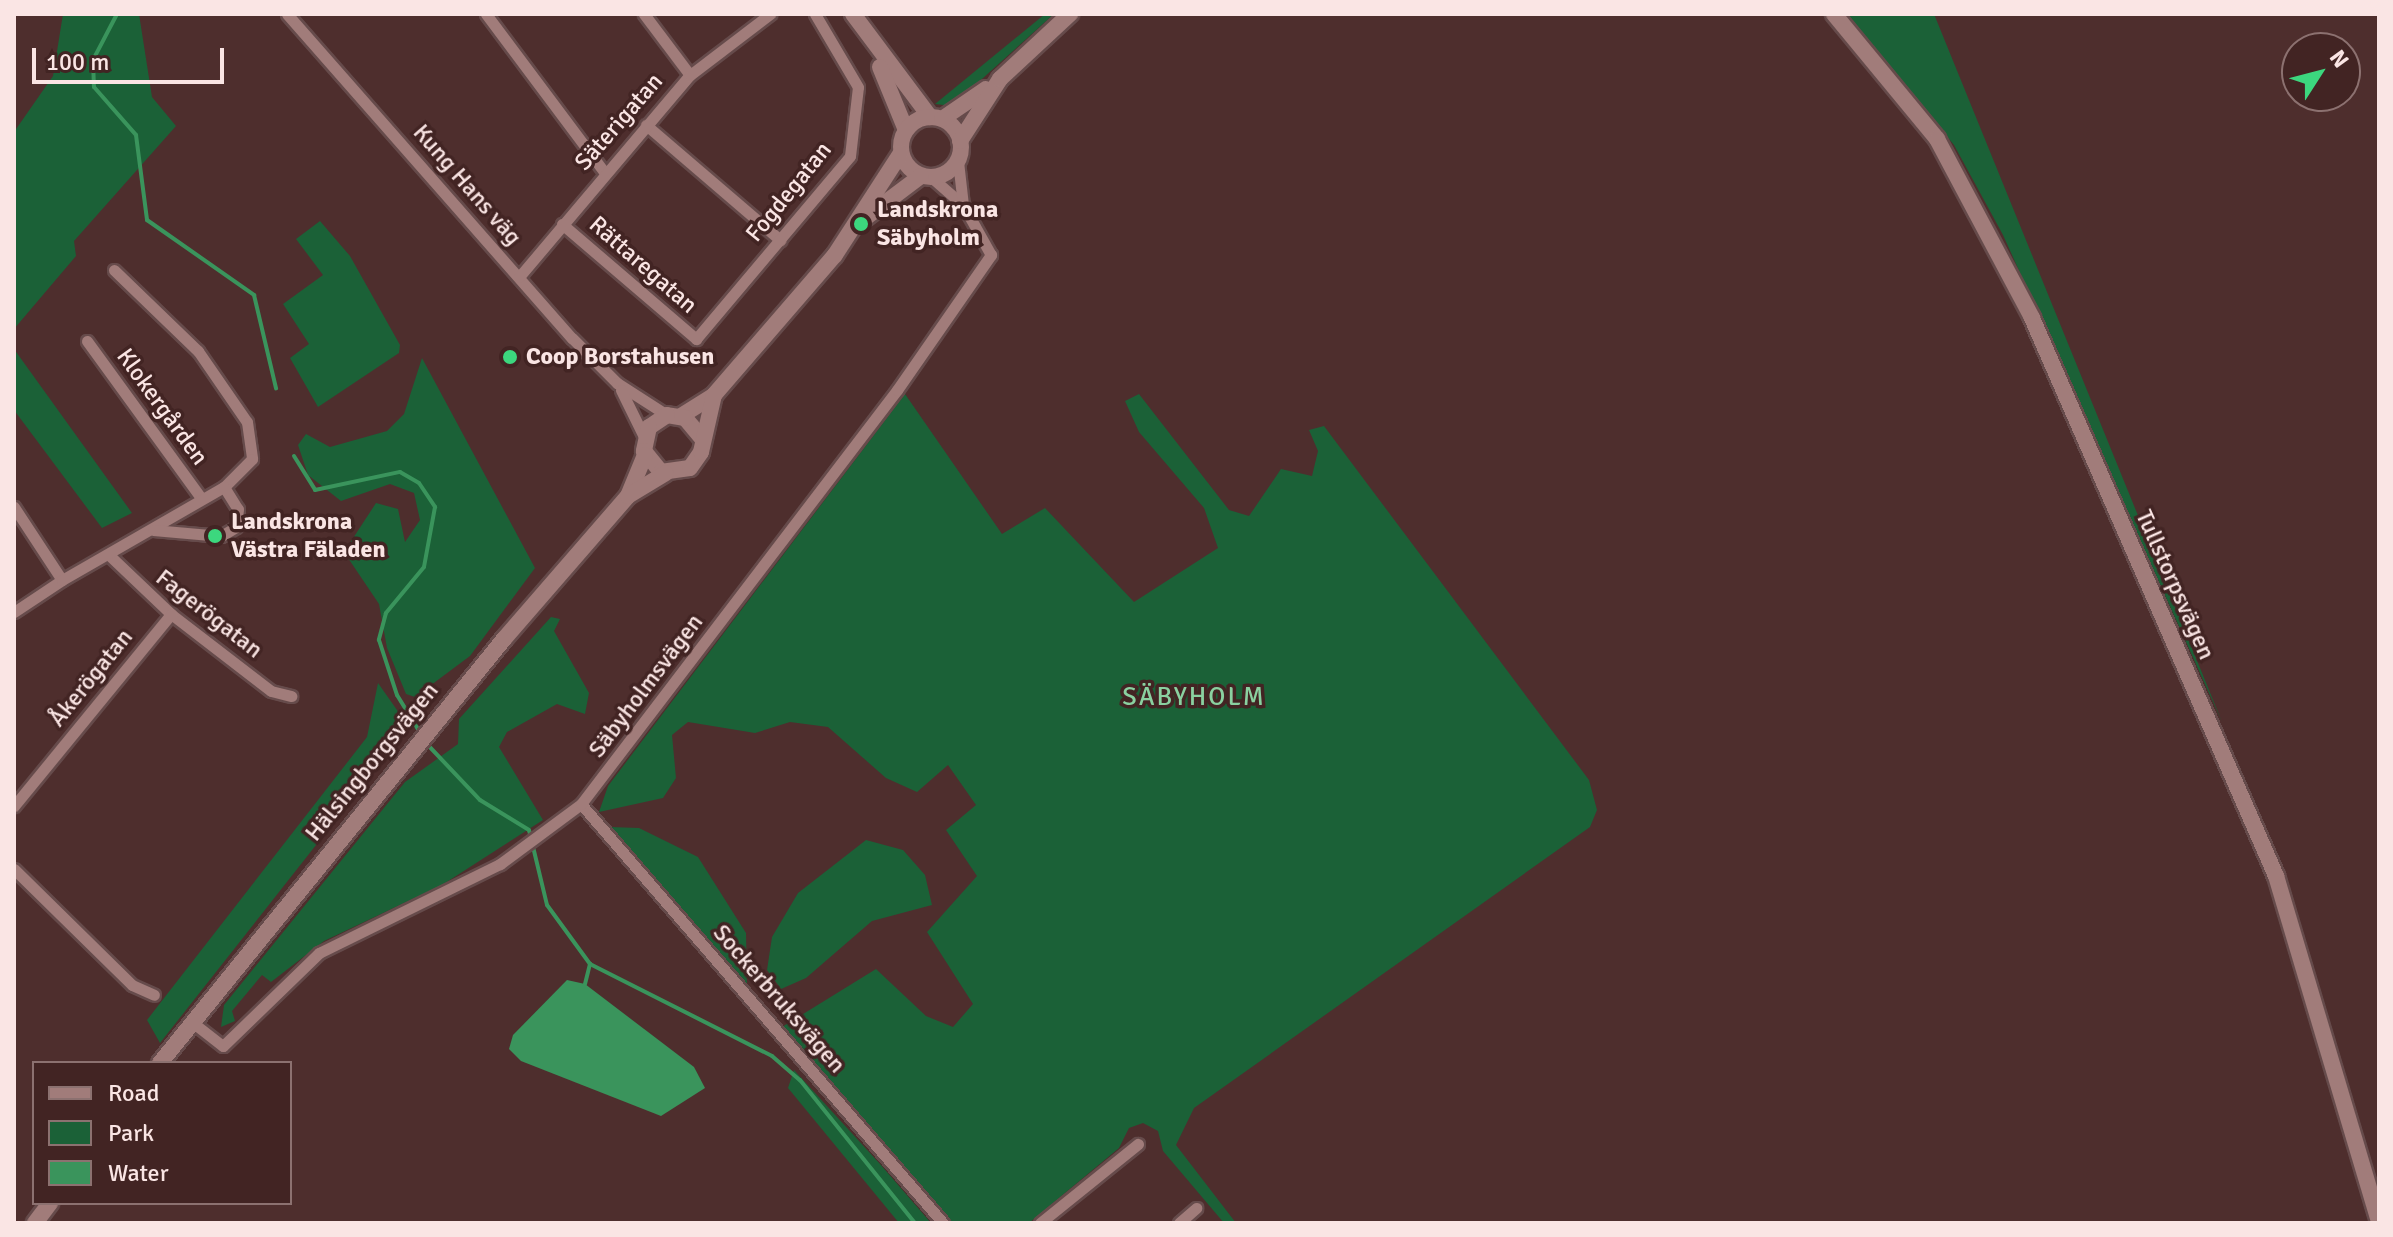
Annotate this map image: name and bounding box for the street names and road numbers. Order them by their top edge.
street label: Säterigatan [569,67,669,177]
street label: Kung Hans väg [407,119,527,251]
street label: Fogdegatan [740,136,838,248]
street label: Rättaregatan [583,210,703,320]
street label: Klokergården [110,343,214,471]
street label: Tullstorpsvägen [2129,506,2221,664]
street label: Fagerögatan [150,563,268,665]
street label: Säbyholmsvägen [583,609,709,763]
street label: Åkerögatan [43,623,139,733]
street label: Hälsingborgsvägen [299,677,445,847]
street label: Sockerbruksvägen [707,919,851,1079]

